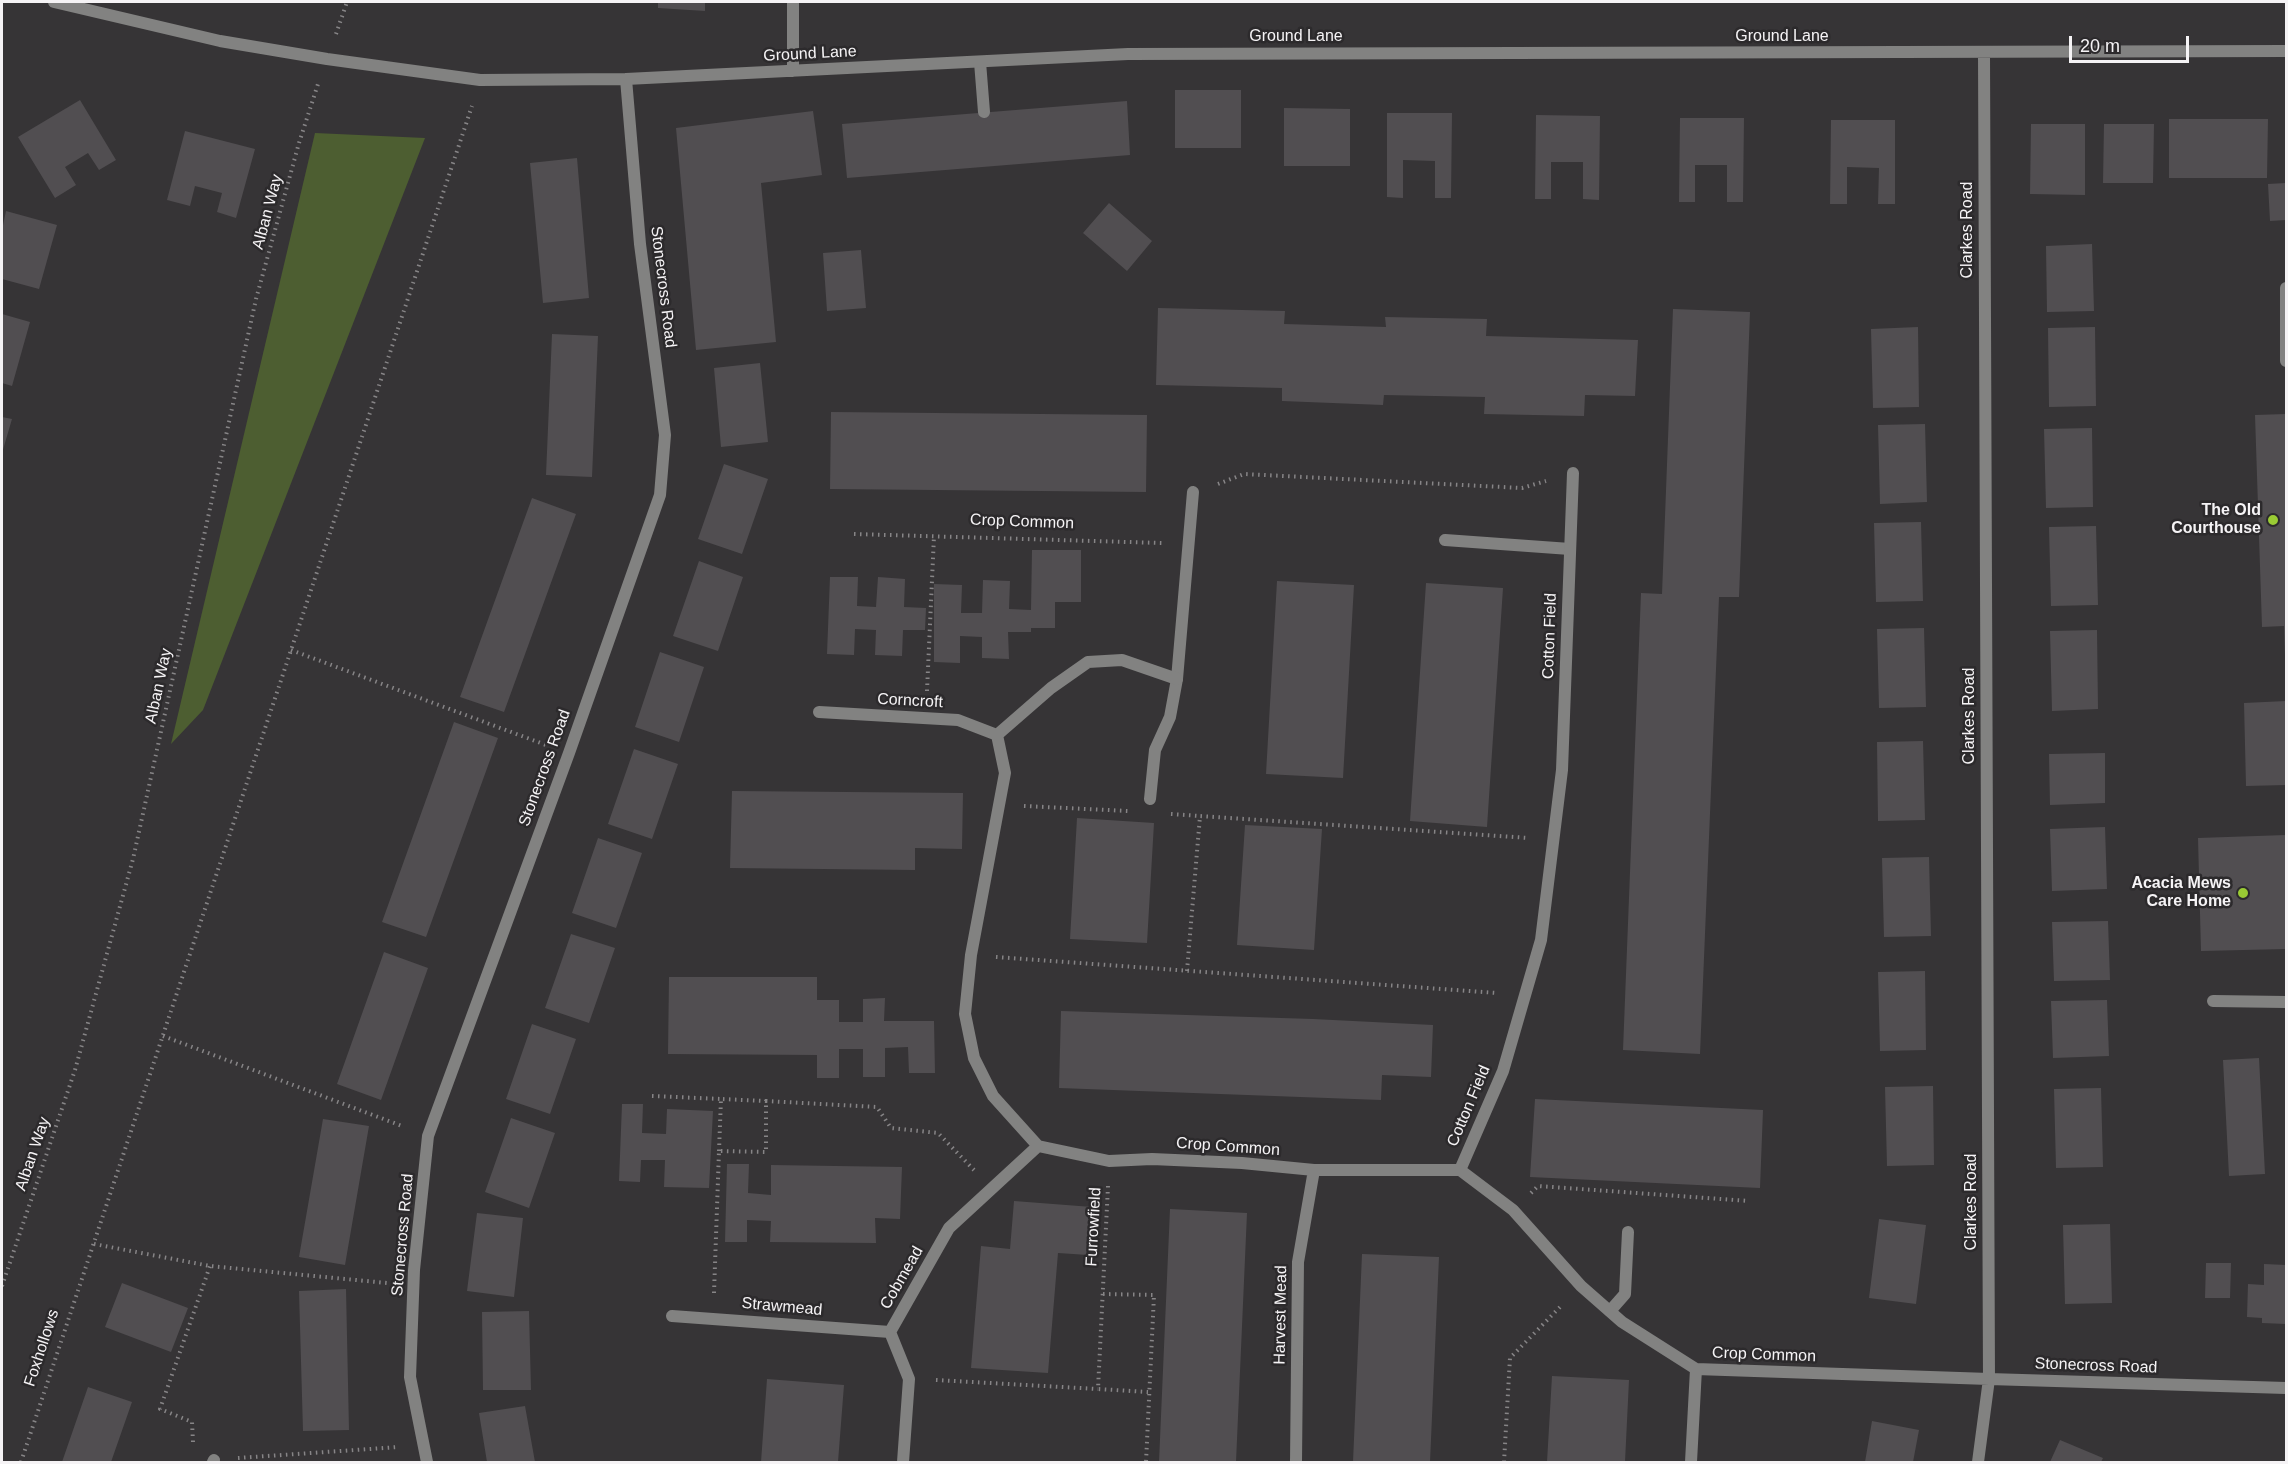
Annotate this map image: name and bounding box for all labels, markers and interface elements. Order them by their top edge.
scale bar [2072,24,2192,62]
street label: Ground Lane [1249,27,1343,47]
street label: Ground Lane [1735,27,1829,47]
text: 20 m [2080,36,2120,56]
street label: Ground Lane [763,42,857,66]
street label: Alban Way [249,172,287,252]
street label: Clarkes Road [1958,182,1978,278]
street label: Stonecross Road [646,225,680,349]
place label: The Old Courthouse [2171,501,2261,539]
street label: Crop Common [970,511,1074,533]
marker: The Old Courthouse [2266,513,2280,527]
street label: Cotton Field [1539,593,1561,679]
street label: Alban Way [142,646,176,726]
street label: Clarkes Road [1960,668,1980,764]
street label: Corncroft [877,690,943,712]
street label: Stonecross Road [515,707,575,829]
place label: Acacia Mews Care Home [2131,874,2231,912]
marker: Acacia Mews Care Home [2236,886,2250,900]
street label: Cotton Field [1443,1063,1495,1149]
street label: Alban Way [11,1115,55,1193]
street label: Crop Common [1175,1134,1281,1160]
street label: Clarkes Road [1962,1154,1982,1250]
street label: Stonecross Road [388,1173,418,1297]
street label: Furrowfield [1082,1187,1106,1267]
street label: Cobmead [876,1243,928,1313]
street label: Harvest Mead [1271,1265,1291,1365]
street label: Strawmead [741,1294,823,1320]
street label: Foxhollows [21,1307,63,1389]
street label: Crop Common [1712,1344,1816,1366]
street label: Stonecross Road [2034,1354,2158,1378]

